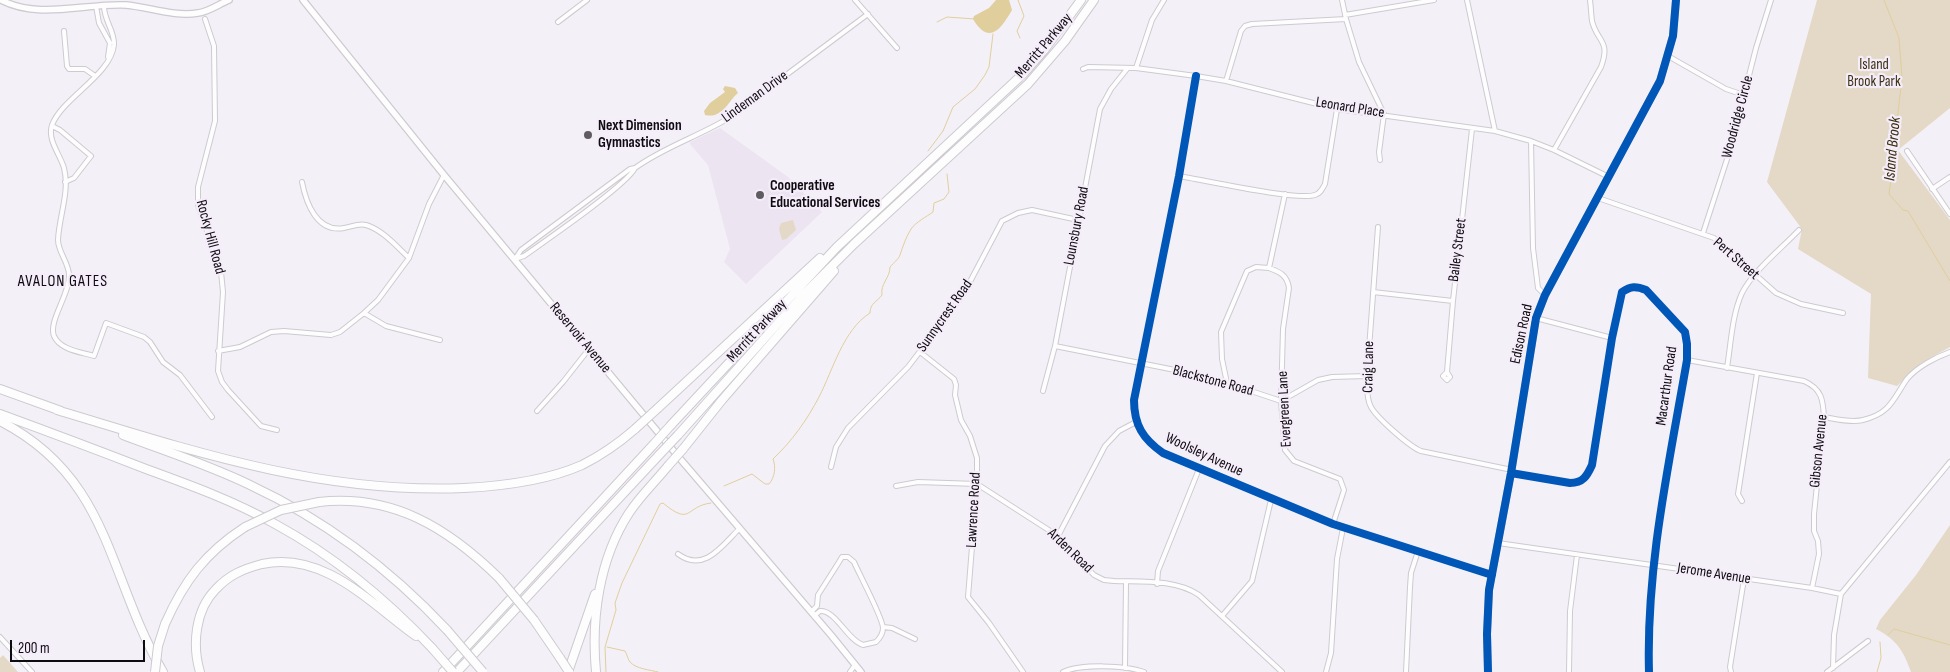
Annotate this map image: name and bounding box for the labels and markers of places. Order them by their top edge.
place label: Next Dimension Gymnastics [598,117,682,152]
marker: Next Dimension Gymnastics [582,129,594,141]
place label: Cooperative Educational Services [770,177,880,212]
marker: Cooperative Educational Services [754,189,766,201]

